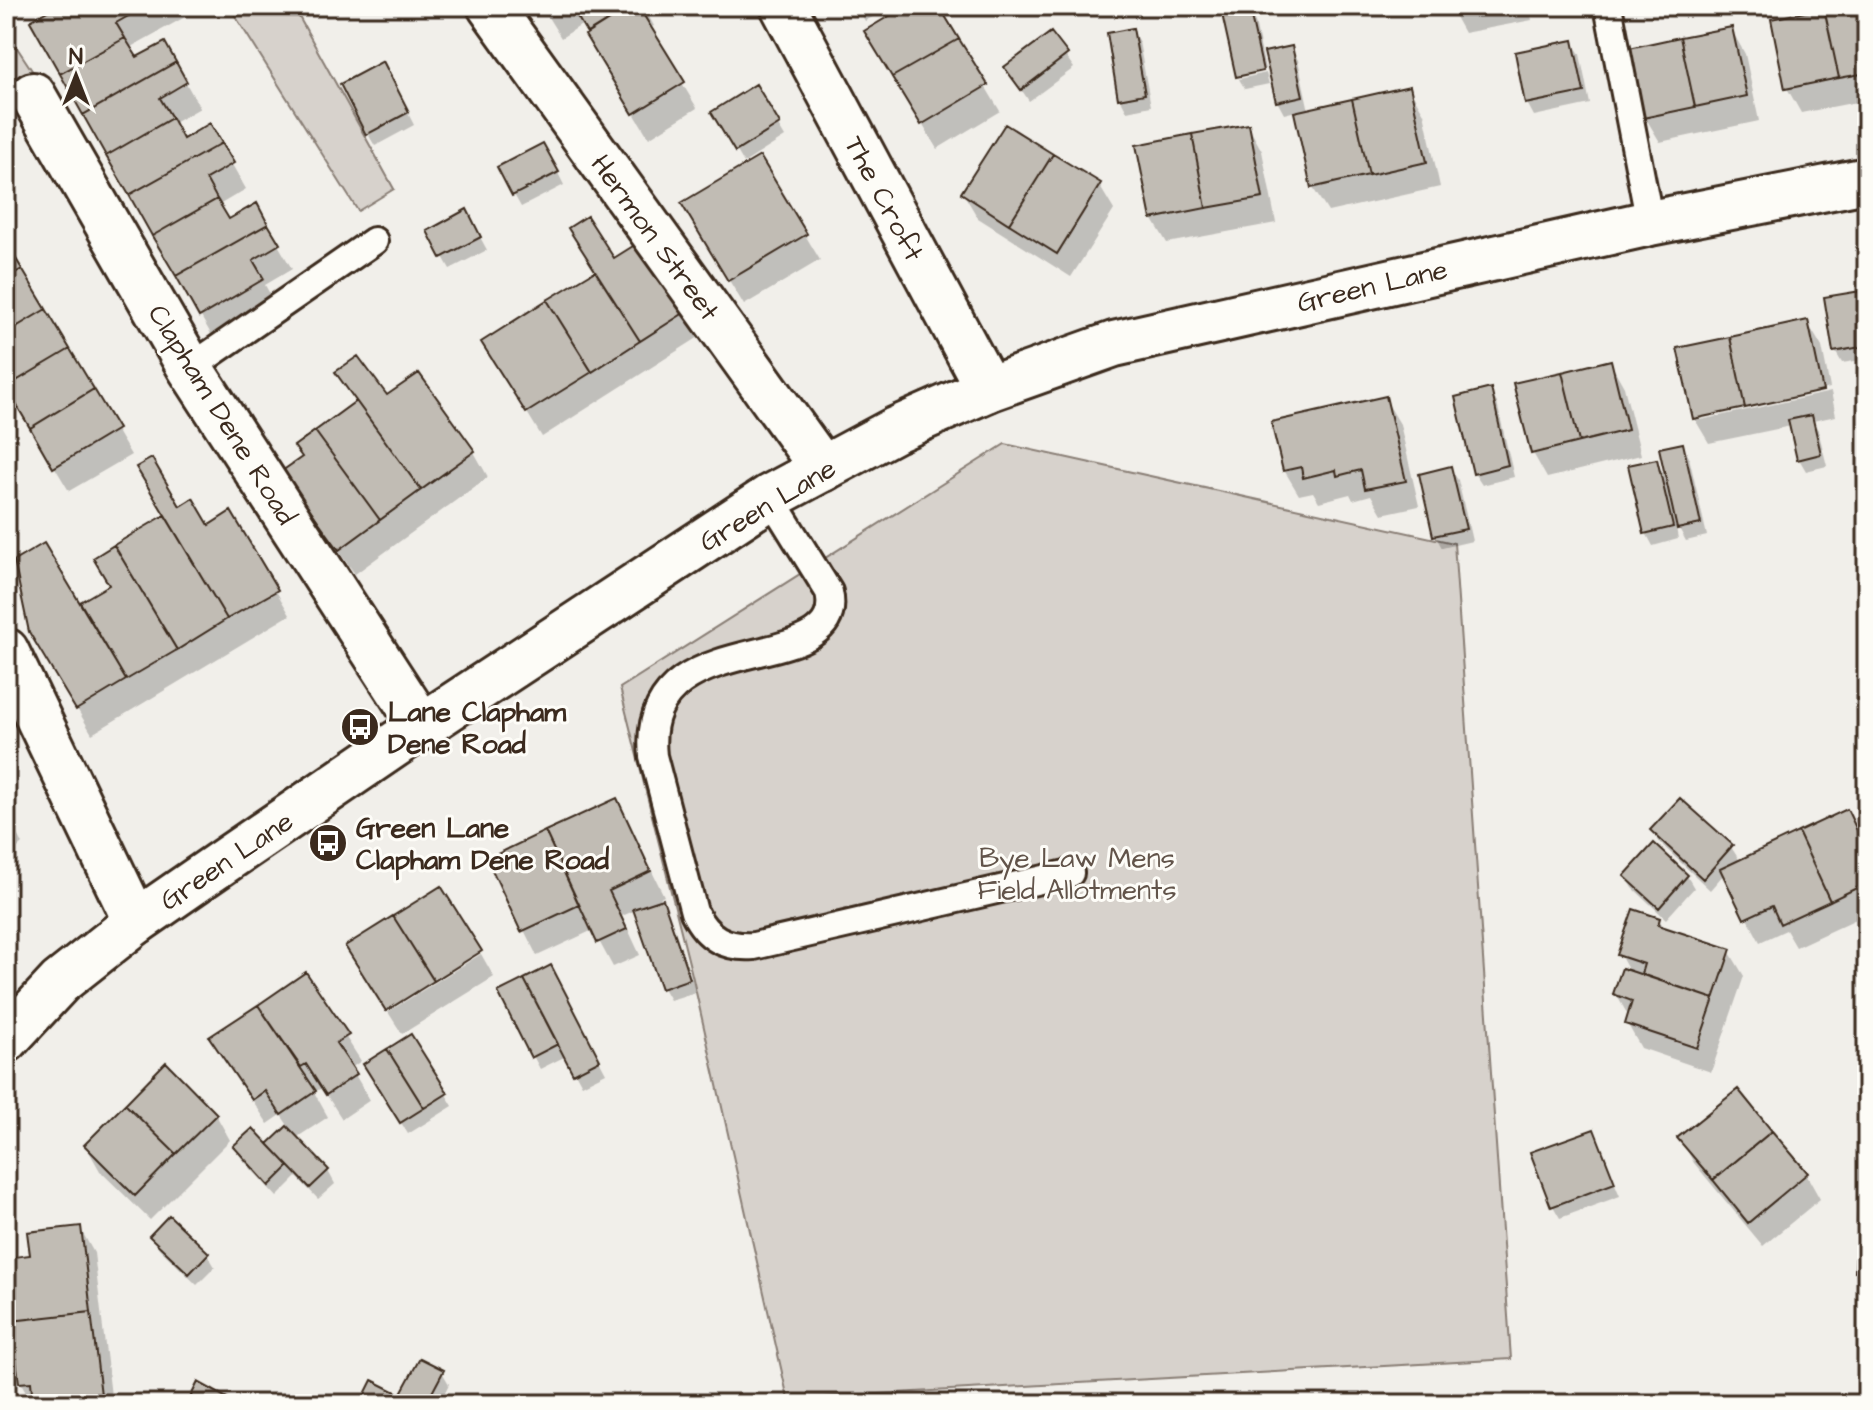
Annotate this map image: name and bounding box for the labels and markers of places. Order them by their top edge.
place label: Lane Clapham Dene Road [388,693,567,764]
bus stop icon: Lane Clapham Dene Road [339,706,381,748]
place label: Green Lane Clapham Dene Road [356,809,610,881]
bus stop icon: Green Lane Clapham Dene Road [307,822,349,864]

